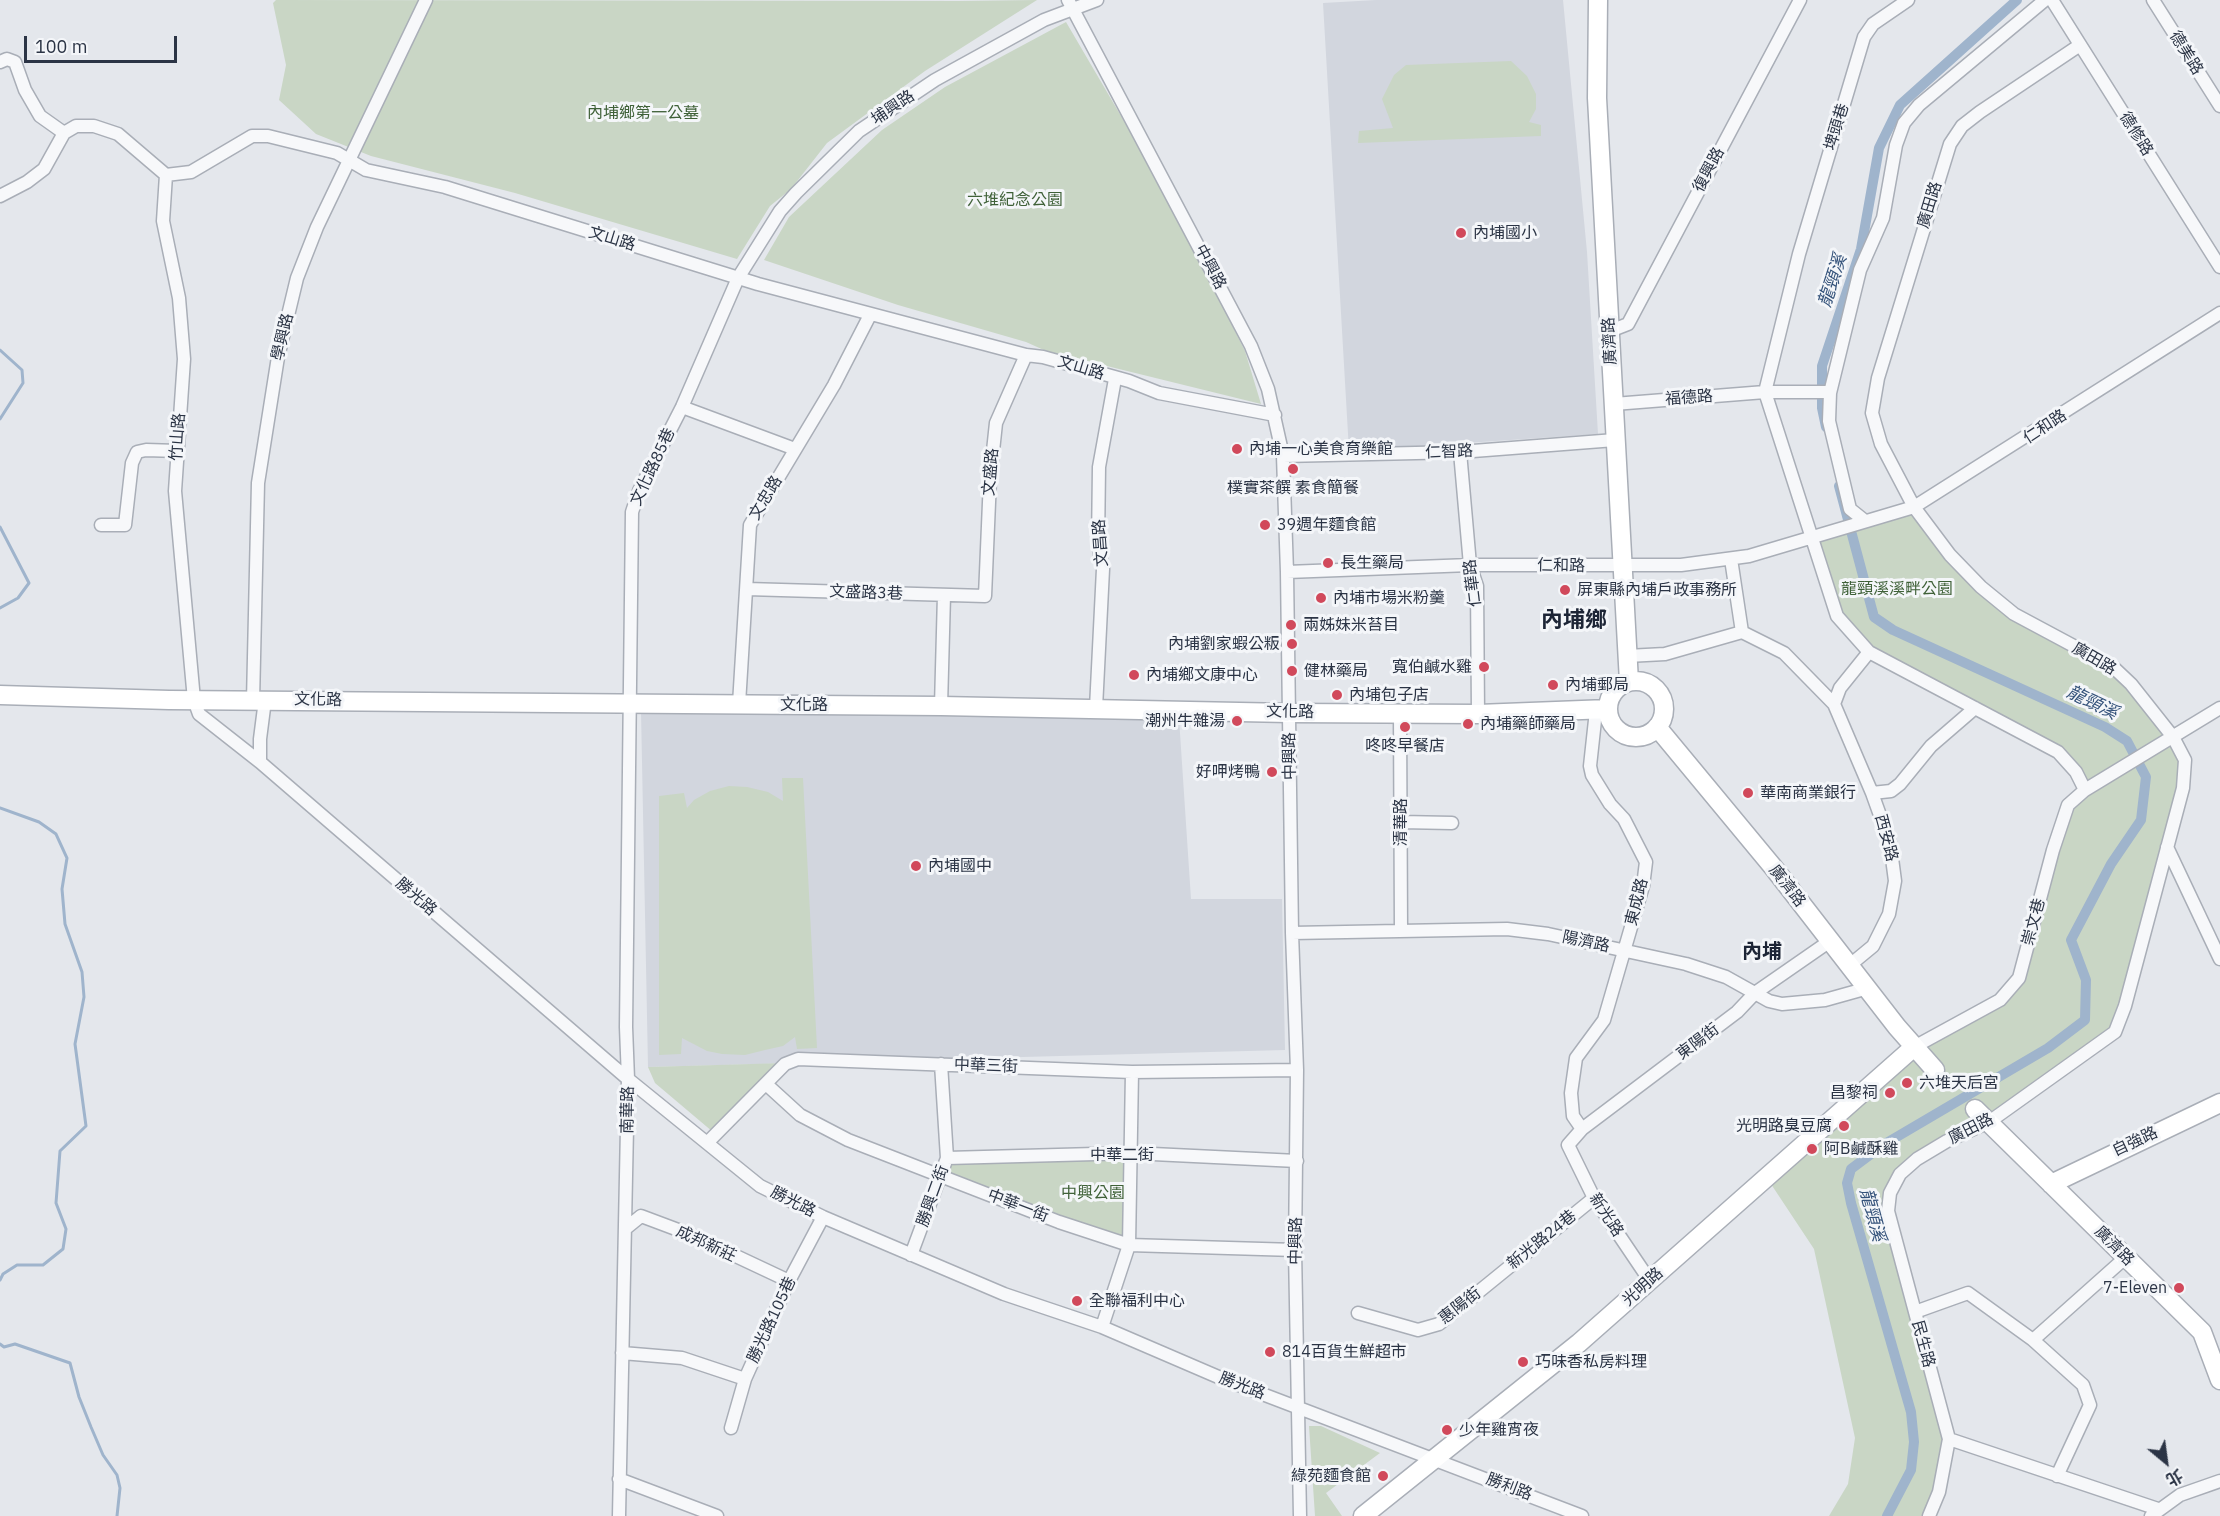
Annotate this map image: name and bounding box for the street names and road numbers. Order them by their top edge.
street label: 德美路 [2165,28,2207,78]
street label: 埔興路 [868,87,918,129]
street label: 埤頭巷 [1821,101,1853,153]
street label: 德修路 [2115,109,2157,159]
street label: 復興路 [1689,144,1729,196]
street label: 廣田路 [1914,179,1946,231]
street label: 文山路 [586,223,638,255]
street label: 中興路 [1190,241,1230,293]
street label: 學興路 [268,311,298,363]
street label: 廣濟路 [1599,317,1621,365]
street label: 文山路 [1055,352,1107,384]
street label: 福德路 [1664,387,1714,409]
street label: 仁和路 [2020,406,2070,448]
street label: 竹山路 [167,412,189,462]
street label: 文化路85巷 [627,425,679,509]
street label: 仁智路 [1425,442,1473,462]
street label: 文盛路 [979,447,1003,497]
street label: 文忠路 [745,472,787,524]
street label: 文昌路 [1090,518,1112,568]
street label: 仁和路 [1537,556,1585,576]
street label: 仁華路 [1461,558,1485,608]
street label: 文盛路3巷 [829,582,903,604]
street label: 廣田路 [2068,639,2120,679]
street label: 文化路 [294,690,342,710]
street label: 文化路 [780,695,828,715]
street label: 文化路 [1266,702,1314,722]
street label: 中興路 [1280,732,1300,780]
street label: 清華路 [1391,798,1411,846]
street label: 西安路 [1871,812,1901,864]
street label: 廣濟路 [1765,861,1809,911]
street label: 勝光路 [392,874,440,920]
street label: 東成路 [1622,876,1652,928]
street label: 崇文巷 [2019,896,2049,948]
street label: 陽濟路 [1561,928,1611,956]
street label: 東陽街 [1673,1020,1723,1064]
street label: 中華三街 [954,1055,1018,1077]
street label: 南華路 [618,1086,638,1134]
street label: 廣田路 [1945,1110,1997,1148]
street label: 自強路 [2109,1123,2161,1161]
street label: 中華二街 [1090,1145,1154,1165]
street label: 勝興二街 [913,1163,953,1229]
street label: 勝光路 [767,1183,819,1221]
street label: 中華一街 [985,1186,1051,1226]
street label: 新光路 [1585,1190,1627,1240]
street label: 新光路24巷 [1504,1206,1580,1274]
street label: 中興路 [1286,1217,1306,1265]
street label: 成邦新莊 [673,1222,739,1266]
street label: 廣濟路 [2090,1222,2138,1270]
street label: 光明路 [1619,1264,1667,1310]
street label: 勝光路105巷 [744,1274,800,1366]
street label: 惠陽街 [1435,1284,1485,1328]
street label: 民生路 [1908,1318,1938,1370]
street label: 勝光路 [1216,1368,1268,1404]
street label: 勝利路 [1483,1469,1535,1505]

